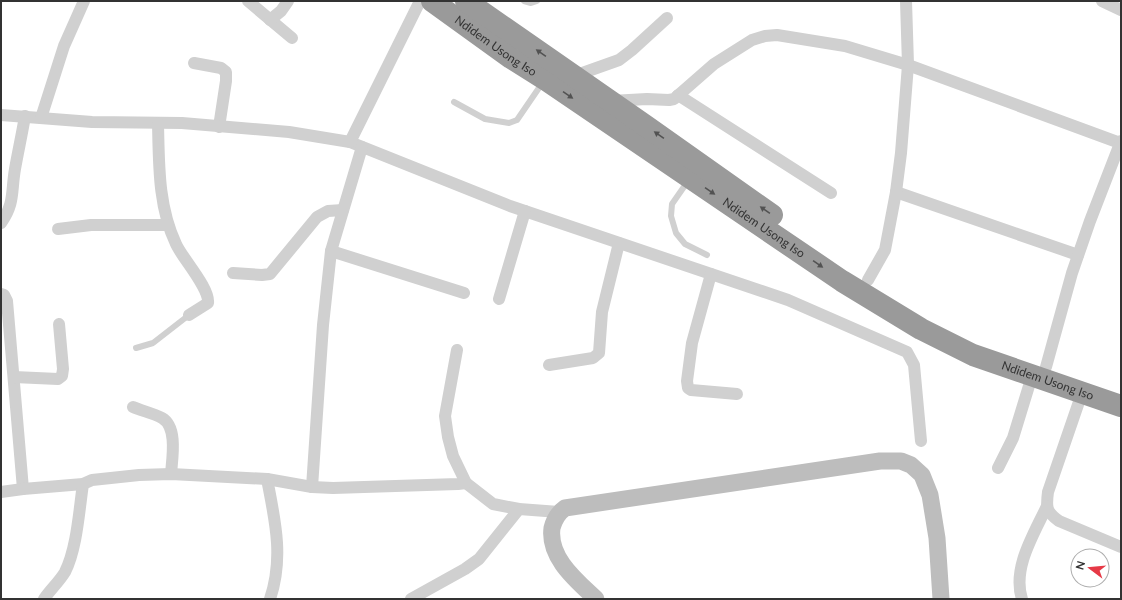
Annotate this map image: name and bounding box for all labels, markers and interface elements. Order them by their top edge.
street label: Ndidem Usong Iso [452,12,540,79]
one-way arrow [536,49,546,57]
one-way arrow [563,91,573,99]
one-way arrow [654,131,664,139]
one-way arrow [705,187,716,195]
street label: Ndidem Usong Iso [720,194,808,261]
one-way arrow [760,206,770,214]
one-way arrow [813,260,823,268]
street label: Ndidem Usong Iso [1000,357,1096,403]
north arrow [1070,548,1110,588]
text: N [1072,559,1087,571]

